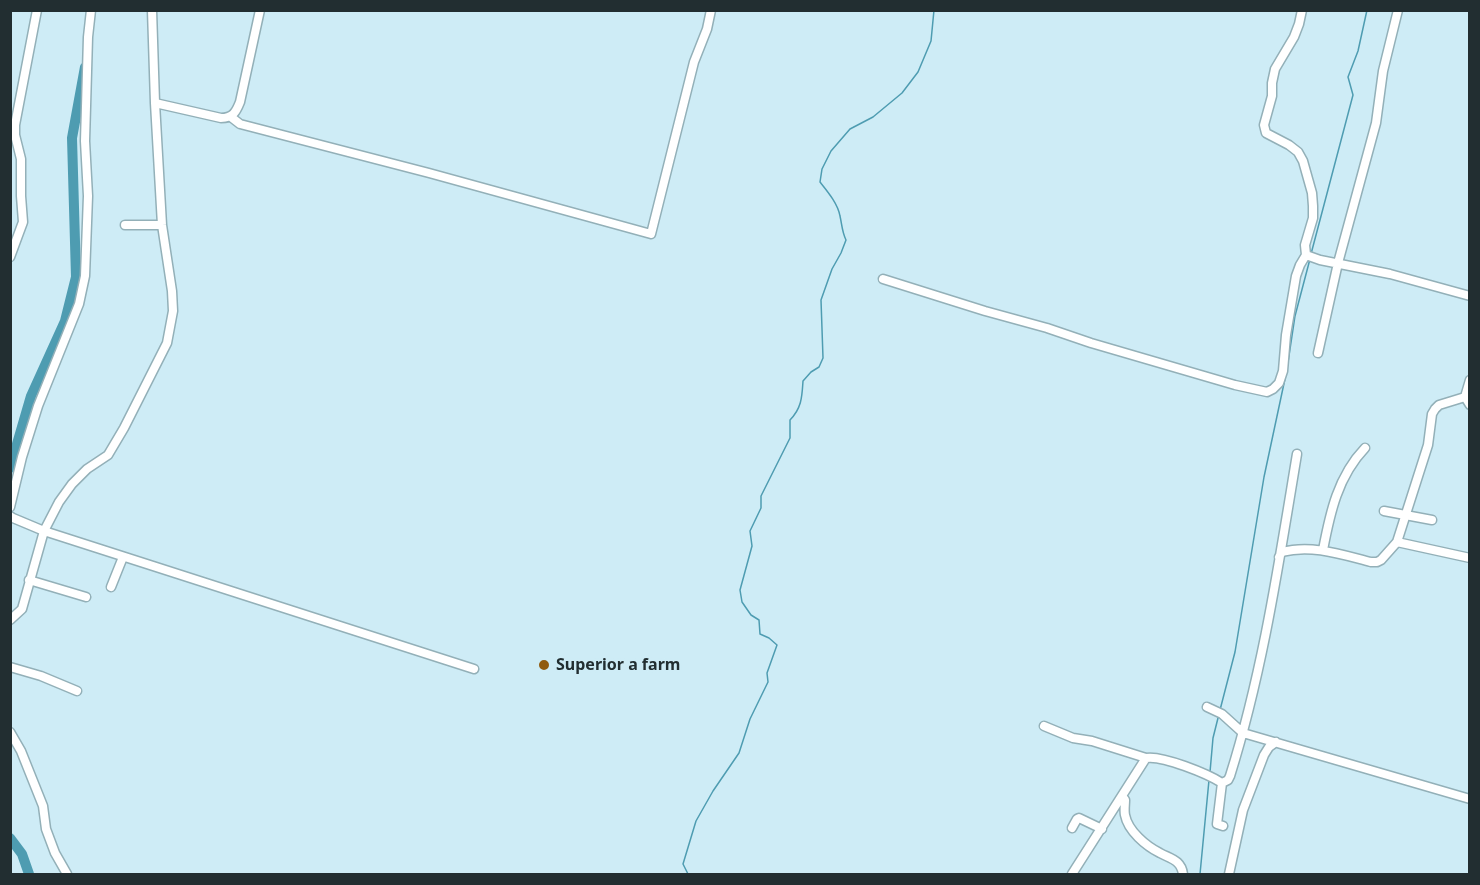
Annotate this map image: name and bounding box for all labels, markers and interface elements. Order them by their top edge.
place label: Superior a farm [556,655,680,675]
marker: Superior a farm [537,658,551,672]

